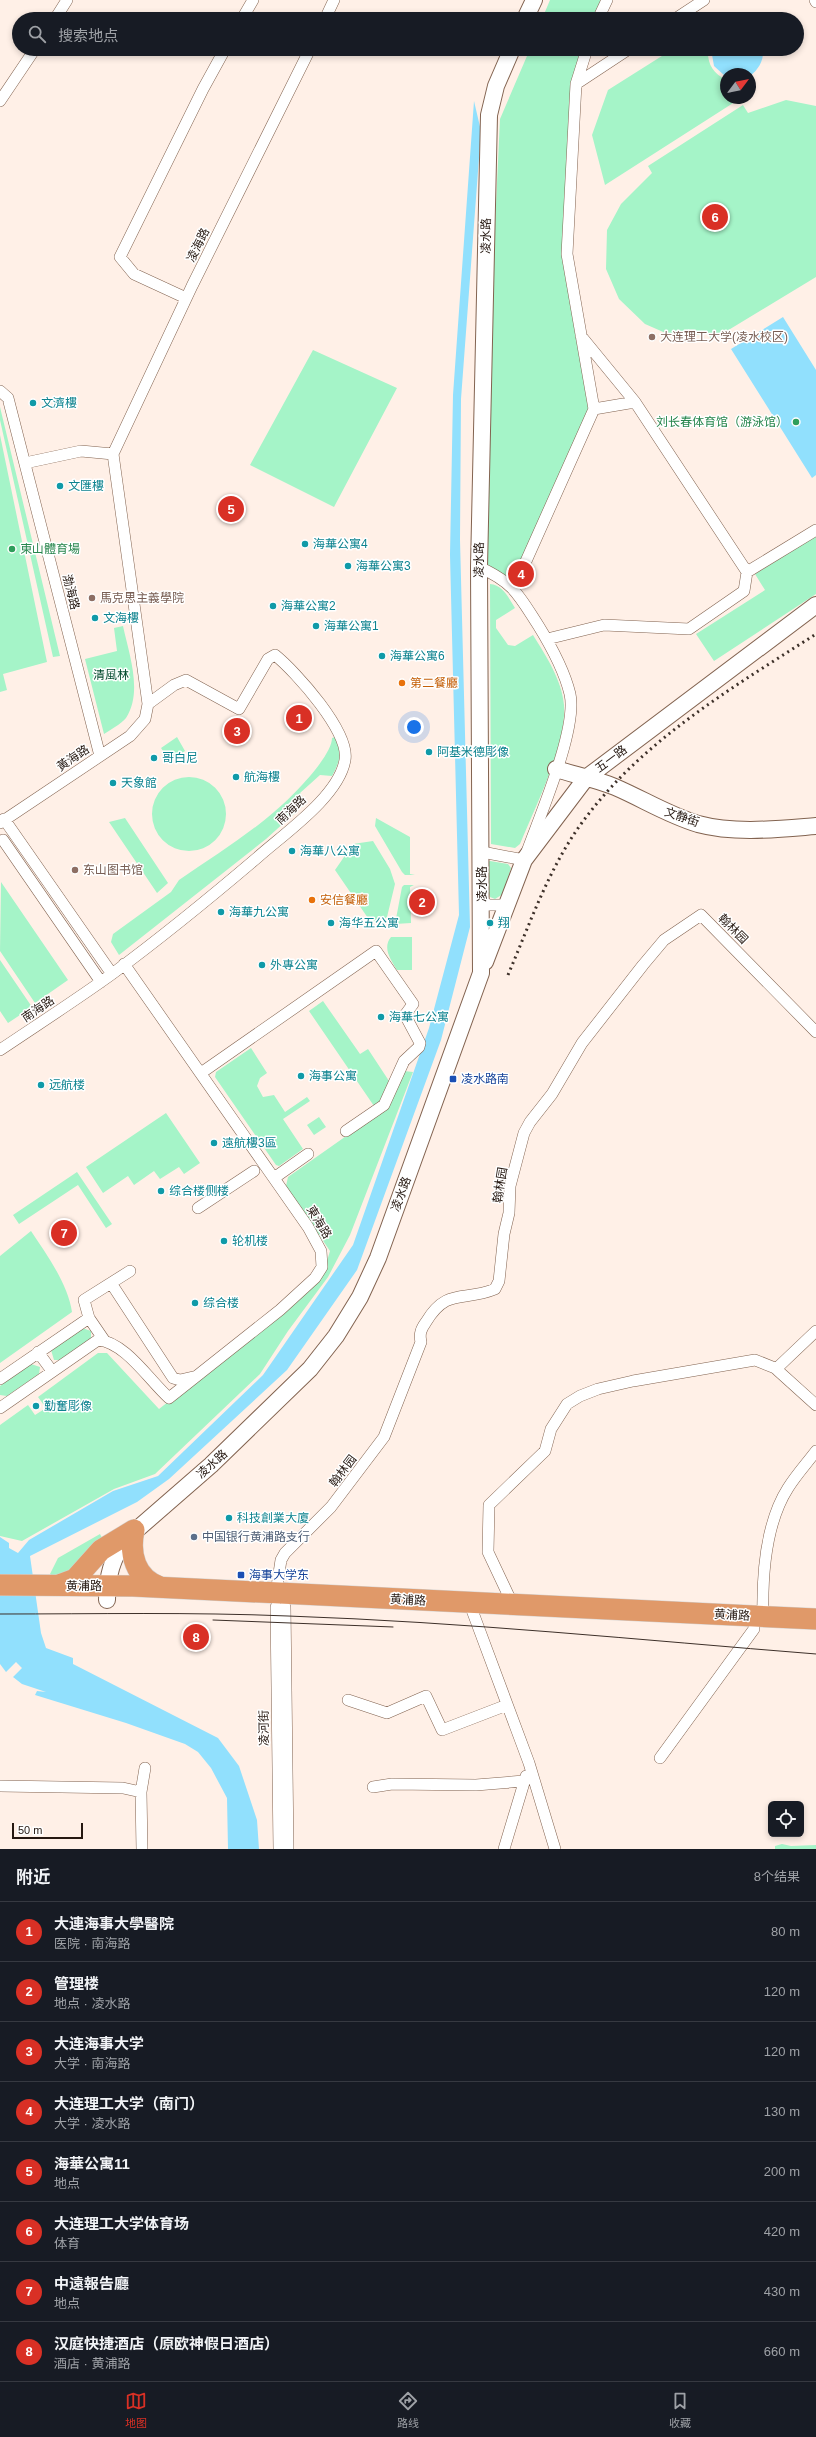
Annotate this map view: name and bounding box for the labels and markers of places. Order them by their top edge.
pin: 6 [702,202,728,232]
place label: 大连理工大学(凌水校区) [660,330,788,344]
marker: 大连理工大学(凌水校区) [647,332,657,342]
place label: 文濟樓 [41,396,77,410]
marker: 文濟樓 [28,398,38,408]
place label: 刘长春体育馆（游泳馆） [656,415,788,429]
marker: 刘长春体育馆（游泳馆） [791,417,801,427]
place label: 文匯樓 [68,479,104,493]
marker: 文匯樓 [55,481,65,491]
pin: 5 [218,494,244,524]
place label: 海華公寓4 [313,537,368,551]
marker: 海華公寓4 [300,539,310,549]
place label: 東山體育場 [20,542,80,556]
marker: 東山體育場 [7,544,17,554]
place label: 海華公寓3 [356,559,411,573]
pin: 4 [508,559,534,589]
marker: 海華公寓3 [343,561,353,571]
place label: 馬克思主義學院 [100,591,184,605]
marker: 馬克思主義學院 [87,593,97,603]
place label: 海華公寓2 [281,599,336,613]
marker: 海華公寓2 [268,601,278,611]
place label: 文海樓 [103,611,139,625]
marker: 文海樓 [90,613,100,623]
place label: 海華公寓1 [324,619,379,633]
marker: 海華公寓1 [311,621,321,631]
place label: 海華公寓6 [390,649,445,663]
marker: 海華公寓6 [377,651,387,661]
place label: 第二餐廳 [410,676,458,690]
marker: 第二餐廳 [397,678,407,688]
pin: 1 [286,703,312,733]
pin: 3 [224,716,250,746]
place label: 阿基米德彫像 [437,745,509,759]
marker: 阿基米德彫像 [424,747,434,757]
place label: 哥白尼 [162,751,198,765]
marker: 哥白尼 [149,753,159,763]
place label: 航海樓 [244,770,280,784]
marker: 航海樓 [231,772,241,782]
place label: 天象館 [121,776,157,790]
marker: 天象館 [108,778,118,788]
place label: 海華八公寓 [300,844,360,858]
marker: 海華八公寓 [287,846,297,856]
place label: 东山图书馆 [83,863,143,877]
marker: 东山图书馆 [70,865,80,875]
pin: 2 [409,887,435,917]
place label: 安信餐廳 [320,893,368,907]
marker: 安信餐廳 [307,895,317,905]
place label: 海華九公寓 [229,905,289,919]
marker: 海華九公寓 [216,907,226,917]
place label: 海华五公寓 [339,916,399,930]
place label: 翔 [498,916,510,930]
marker: 海华五公寓 [326,918,336,928]
marker: 翔 [485,918,495,928]
place label: 外專公寓 [270,958,318,972]
marker: 外專公寓 [257,960,267,970]
place label: 海華七公寓 [389,1010,449,1024]
marker: 海華七公寓 [376,1012,386,1022]
place label: 海事公寓 [309,1069,357,1083]
marker: 海事公寓 [296,1071,306,1081]
place label: 凌水路南 [461,1072,509,1086]
marker: 凌水路南 [448,1074,458,1084]
place label: 远航楼 [49,1078,85,1092]
marker: 远航楼 [36,1080,46,1090]
place label: 遠航樓3區 [222,1136,277,1150]
marker: 遠航樓3區 [209,1138,219,1148]
place label: 综合楼侧楼 [169,1184,229,1198]
marker: 综合楼侧楼 [156,1186,166,1196]
pin: 7 [51,1218,77,1248]
place label: 轮机楼 [232,1234,268,1248]
marker: 轮机楼 [219,1236,229,1246]
place label: 综合楼 [203,1296,239,1310]
marker: 综合楼 [190,1298,200,1308]
place label: 勤奮彫像 [44,1399,92,1413]
marker: 勤奮彫像 [31,1401,41,1411]
place label: 科技創業大廈 [237,1511,309,1525]
marker: 科技創業大廈 [224,1513,234,1523]
place label: 中国银行黄浦路支行 [202,1530,310,1544]
marker: 中国银行黄浦路支行 [189,1532,199,1542]
place label: 海事大学东 [249,1568,309,1582]
marker: 海事大学东 [236,1570,246,1580]
pin: 8 [183,1622,209,1652]

